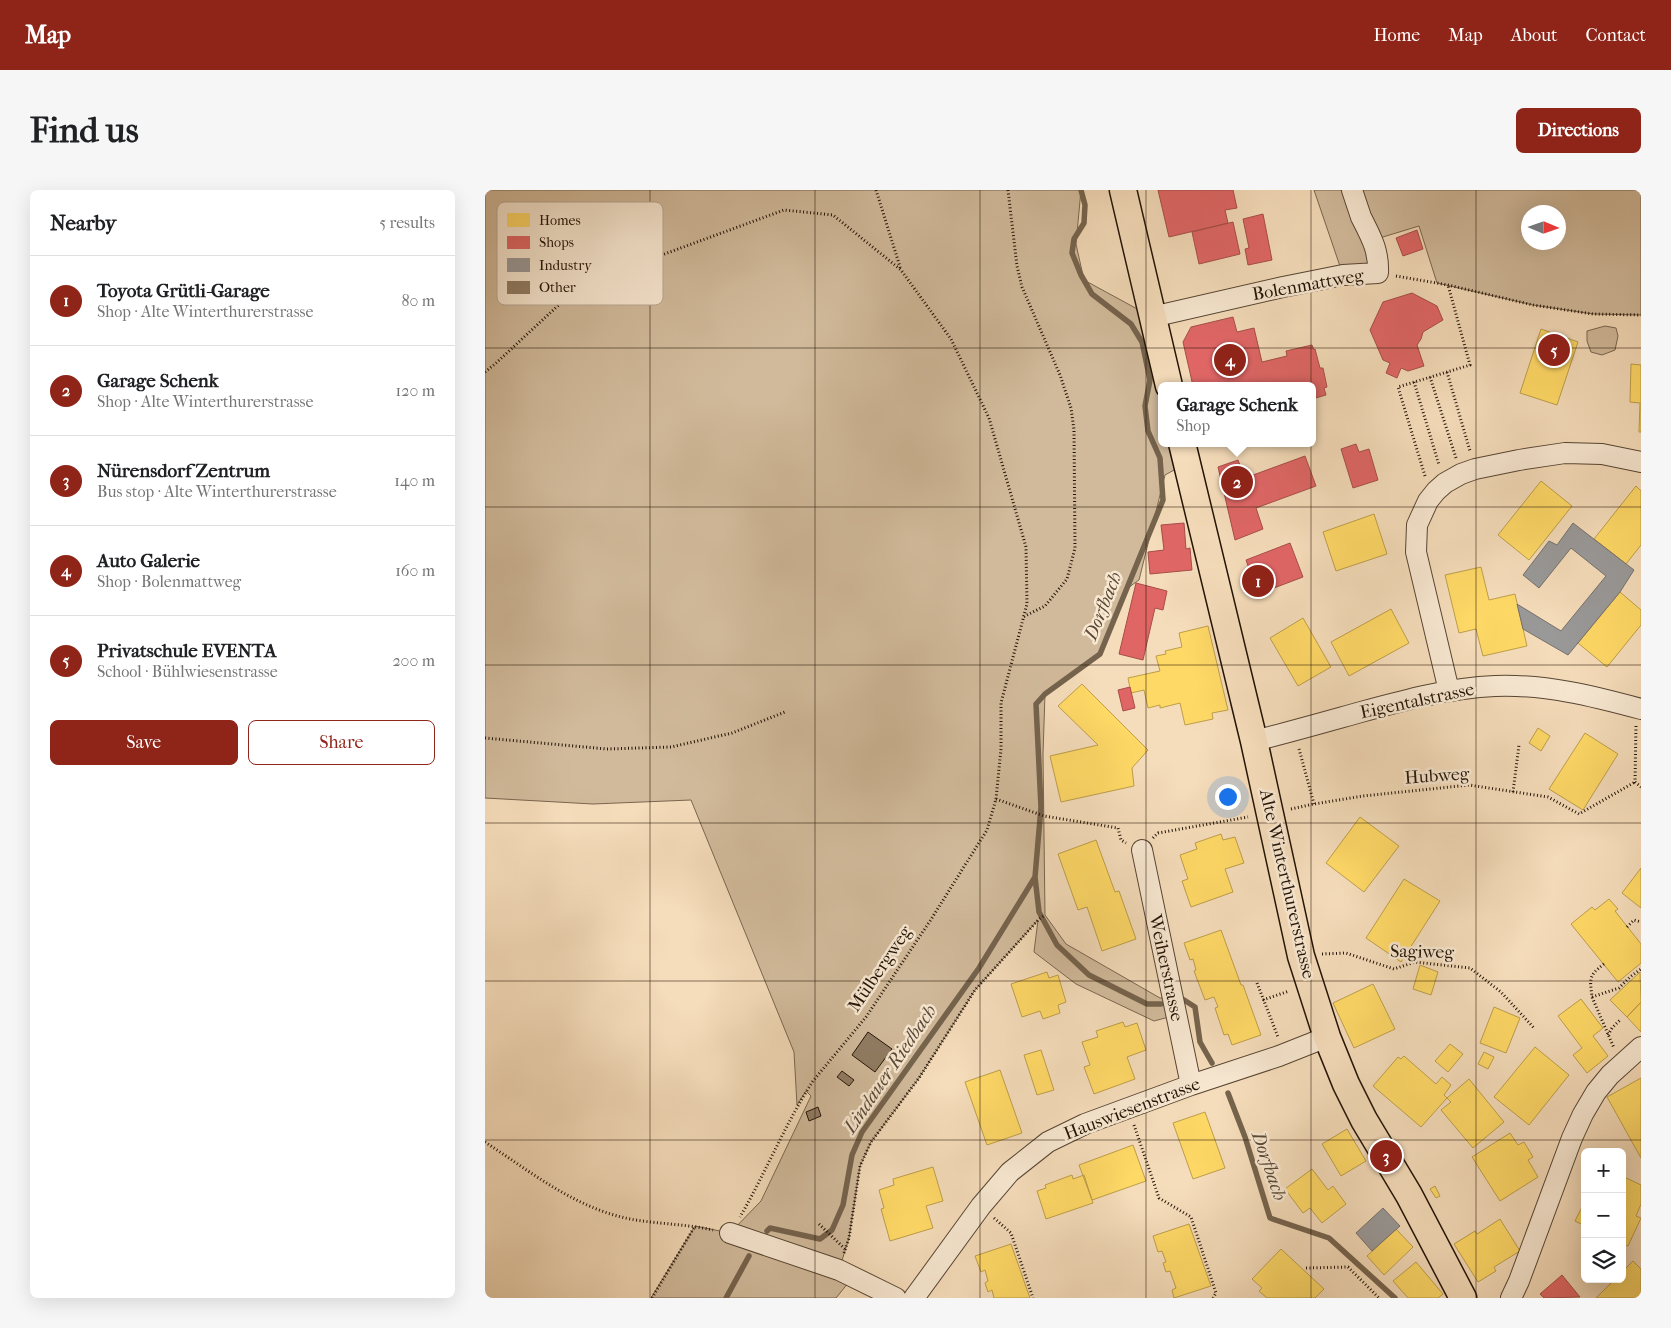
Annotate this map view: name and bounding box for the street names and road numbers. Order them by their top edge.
street label: Bolenmattweg [1251,265,1366,305]
street label: Eigentalstrasse [1358,679,1476,723]
street label: Hubweg [1404,763,1470,789]
street label: Alte Winterthurerstrasse [1255,786,1319,981]
street label: Weiherstrasse [1144,912,1188,1023]
street label: Mülbergweg [844,922,917,1016]
street label: Sagiweg [1390,941,1455,963]
street label: Hauswiesenstrasse [1061,1073,1203,1145]

